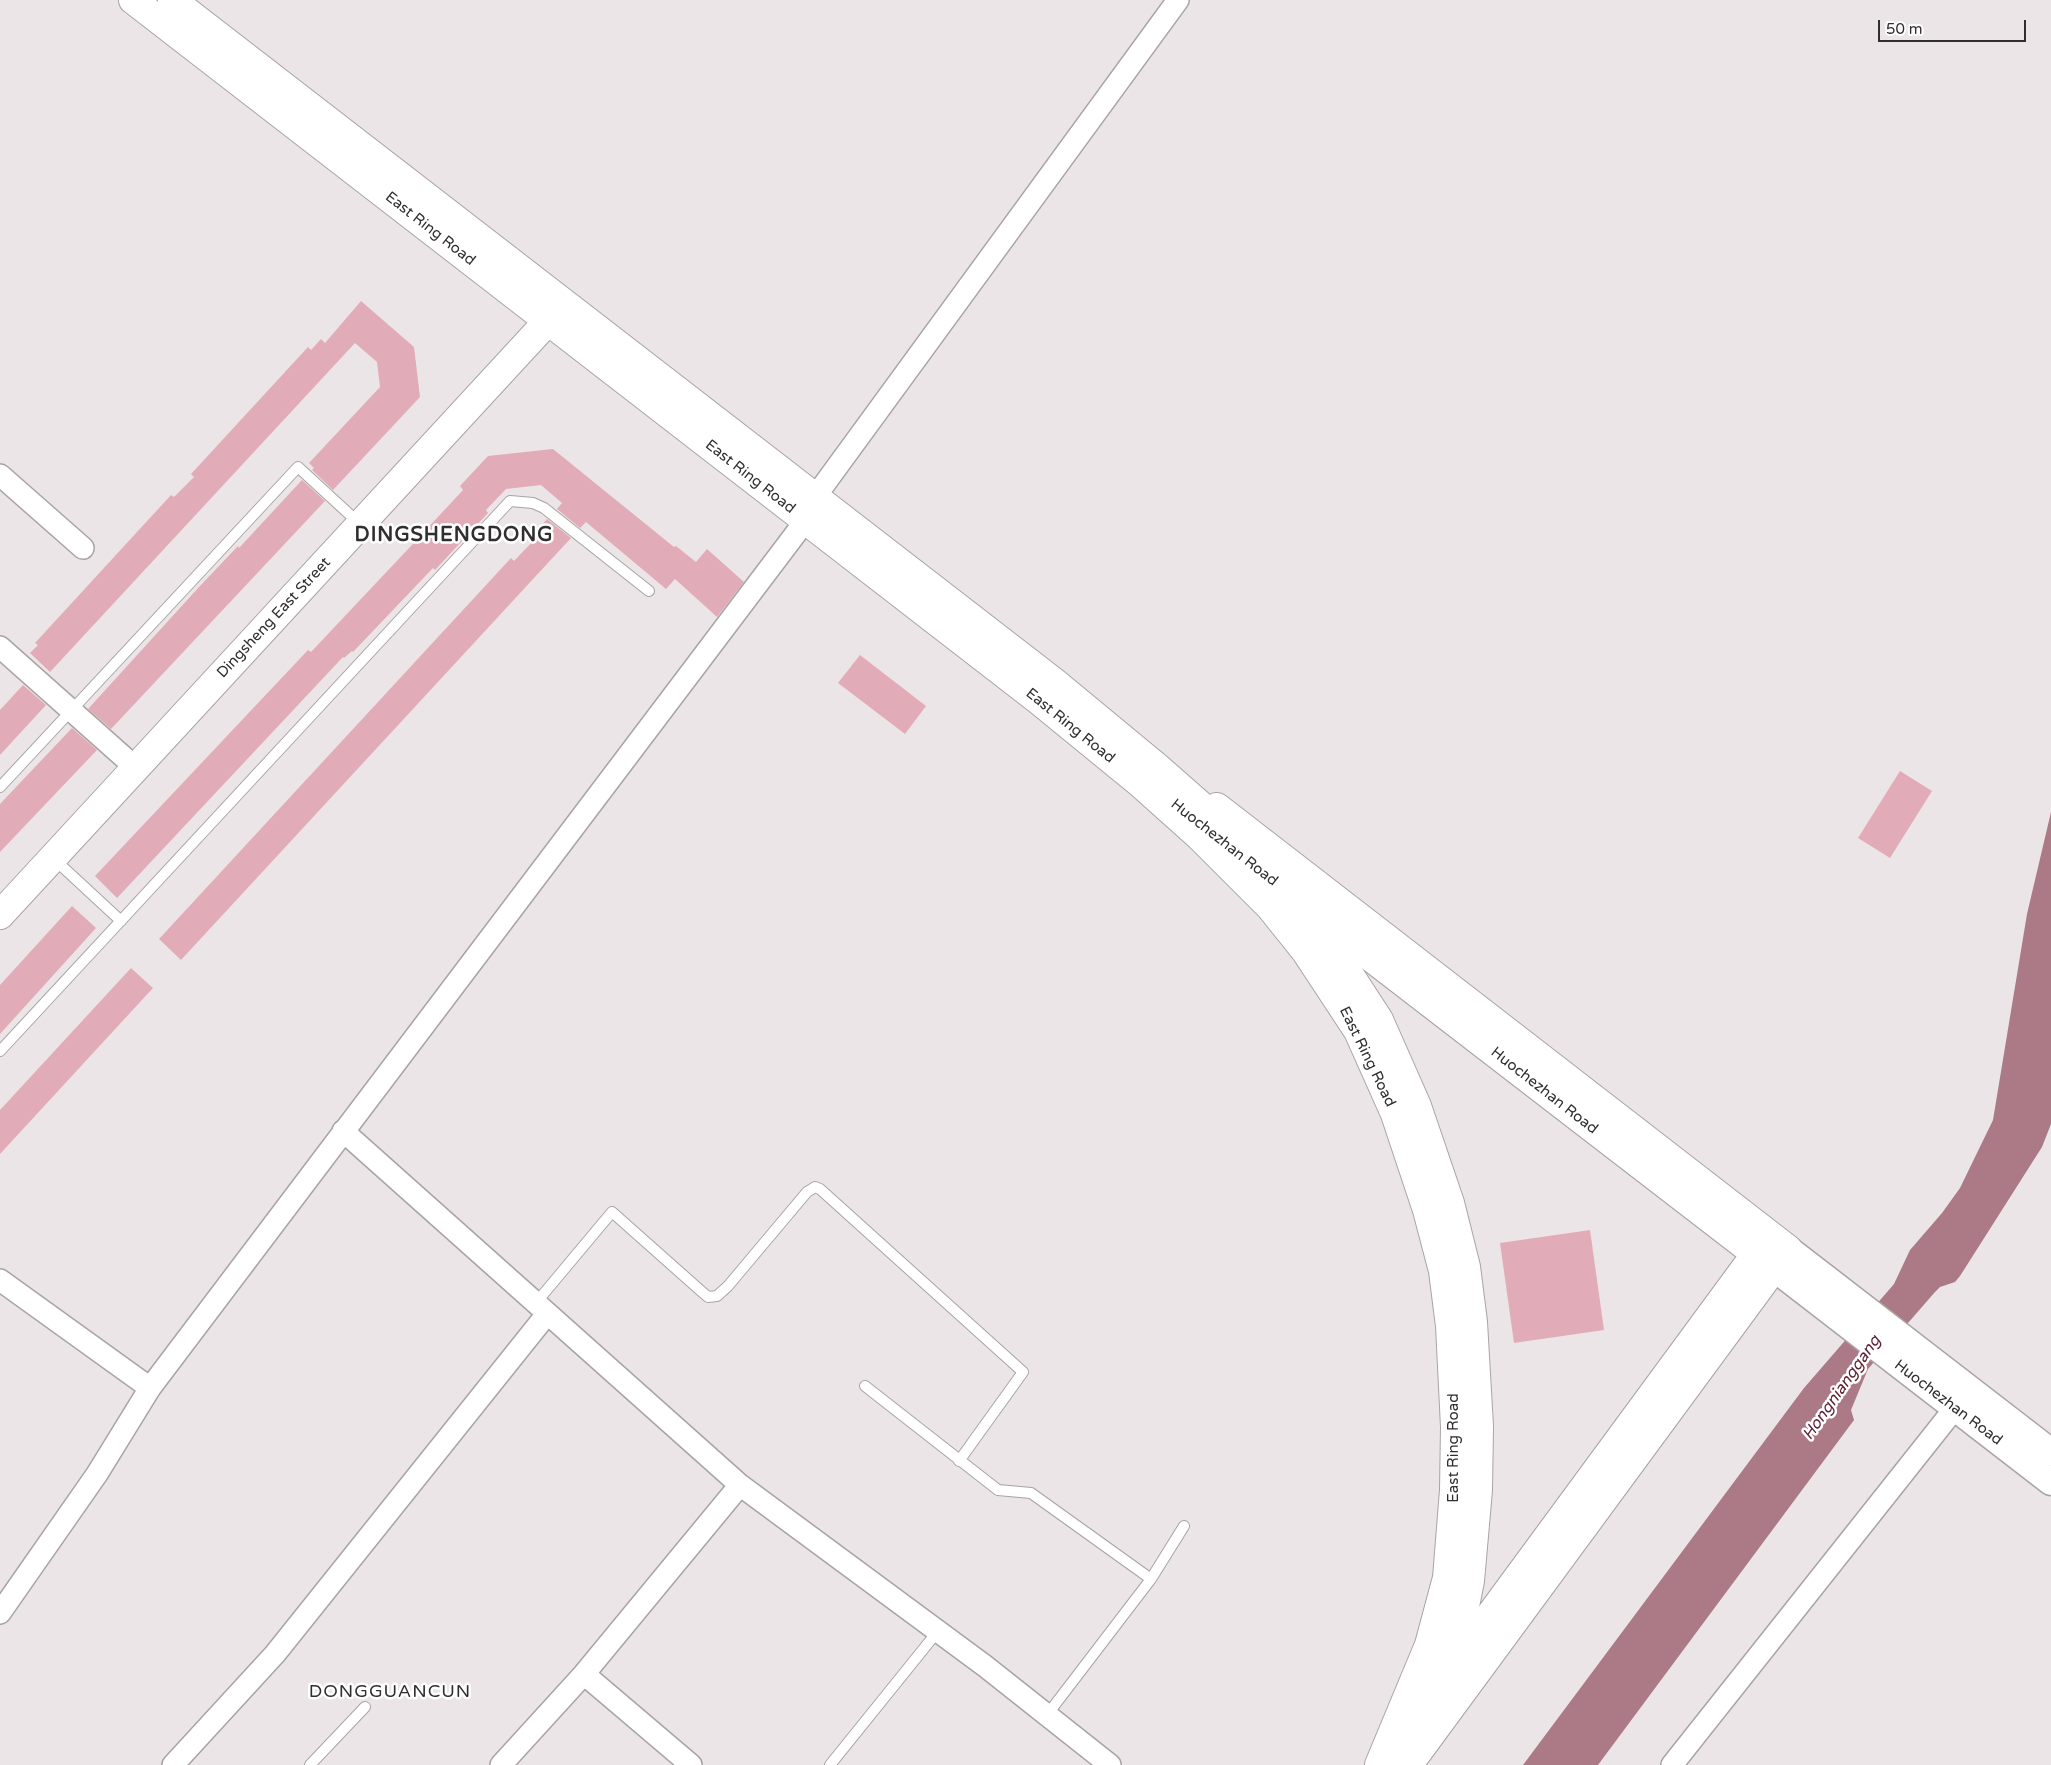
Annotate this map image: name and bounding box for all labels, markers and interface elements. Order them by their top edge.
scale bar [1881,10,2028,42]
text: 50 m [1886,20,1923,38]
street label: East Ring Road [381,188,479,270]
street label: East Ring Road [701,436,799,518]
district label: DINGSHENGDONG [353,524,555,548]
street label: Dingsheng East Street [213,554,335,682]
street label: East Ring Road [1022,685,1118,767]
street label: Huochezhan Road [1167,796,1281,890]
street label: East Ring Road [1335,1004,1399,1110]
street label: Huochezhan Road [1487,1044,1601,1138]
water label: Hongnianggang [1799,1332,1885,1444]
street label: Huochezhan Road [1890,1356,2006,1450]
street label: East Ring Road [1445,1393,1463,1503]
district label: DONGGUANCUN [307,1681,473,1703]

